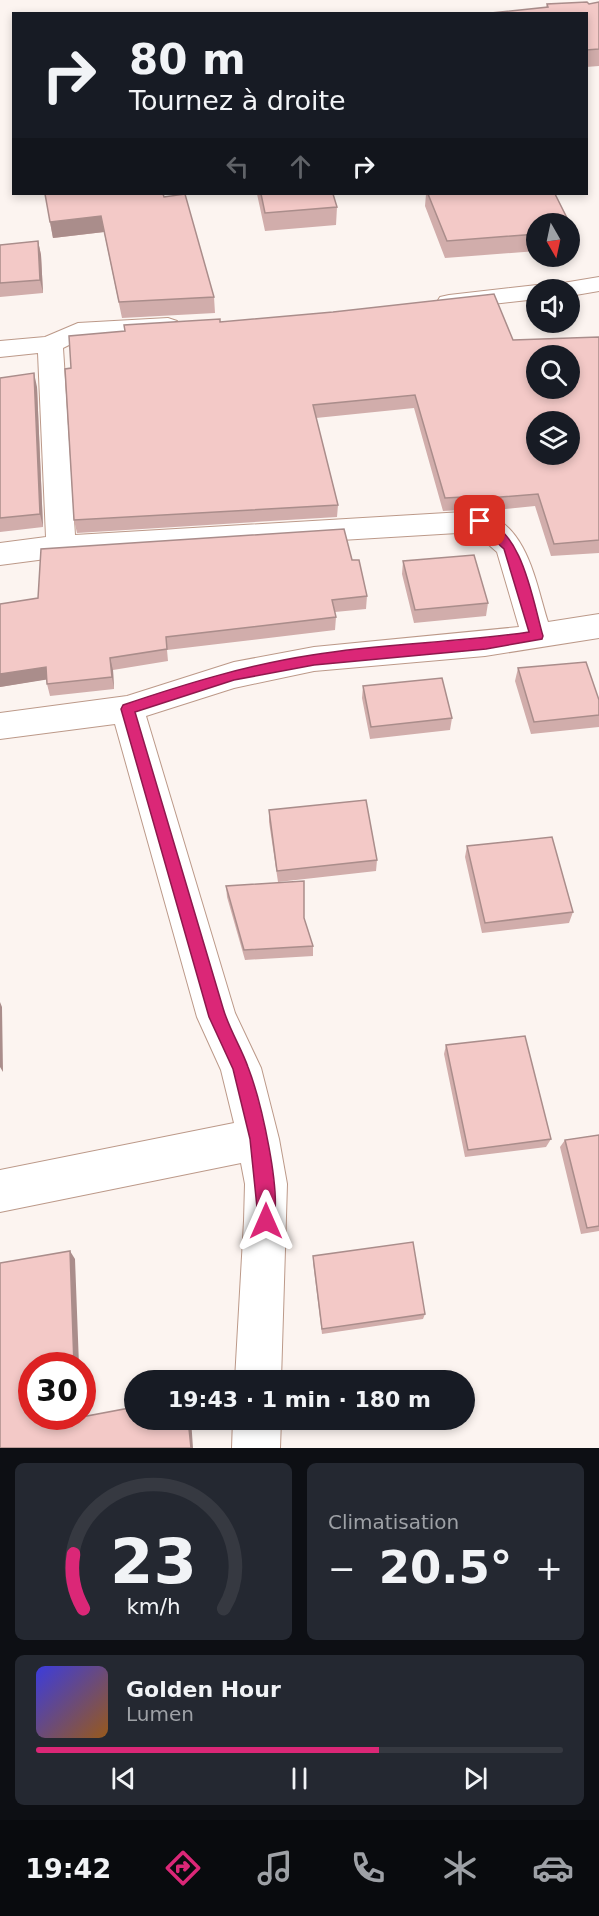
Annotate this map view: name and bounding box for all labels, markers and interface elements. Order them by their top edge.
text: 80 m [129,35,246,84]
icon: right [30,36,108,114]
text: Tournez à droite [129,85,346,116]
icon: left [221,150,254,183]
icon: ahead [284,150,317,183]
icon: right [347,150,380,183]
north arrow [526,213,580,267]
map controls [526,213,580,465]
button: sound [526,279,580,333]
button: search [526,345,580,399]
button: layers [526,411,580,465]
pin [454,495,505,546]
icon: arrive [463,504,496,537]
position arrow [234,1189,298,1253]
speed limit sign: 30 [18,1352,96,1430]
text: 19:43 · 1 min · 180 m [168,1387,431,1412]
text: Climatisation [328,1510,459,1534]
text: 23 [110,1525,197,1598]
text: 20.5° [379,1541,512,1594]
text: − [328,1549,356,1588]
text: + [535,1549,563,1588]
text: km/h [126,1594,181,1619]
text: Golden Hour [126,1677,281,1702]
text: Lumen [126,1702,194,1726]
icon: previous [107,1762,140,1795]
icon: pause [283,1762,316,1795]
icon: next [459,1762,492,1795]
icon: directions [162,1847,204,1889]
icon: music [254,1847,296,1889]
icon: phone [347,1847,389,1889]
icon: climate [439,1847,481,1889]
icon: car [532,1847,574,1889]
text: 19:42 [25,1853,111,1884]

